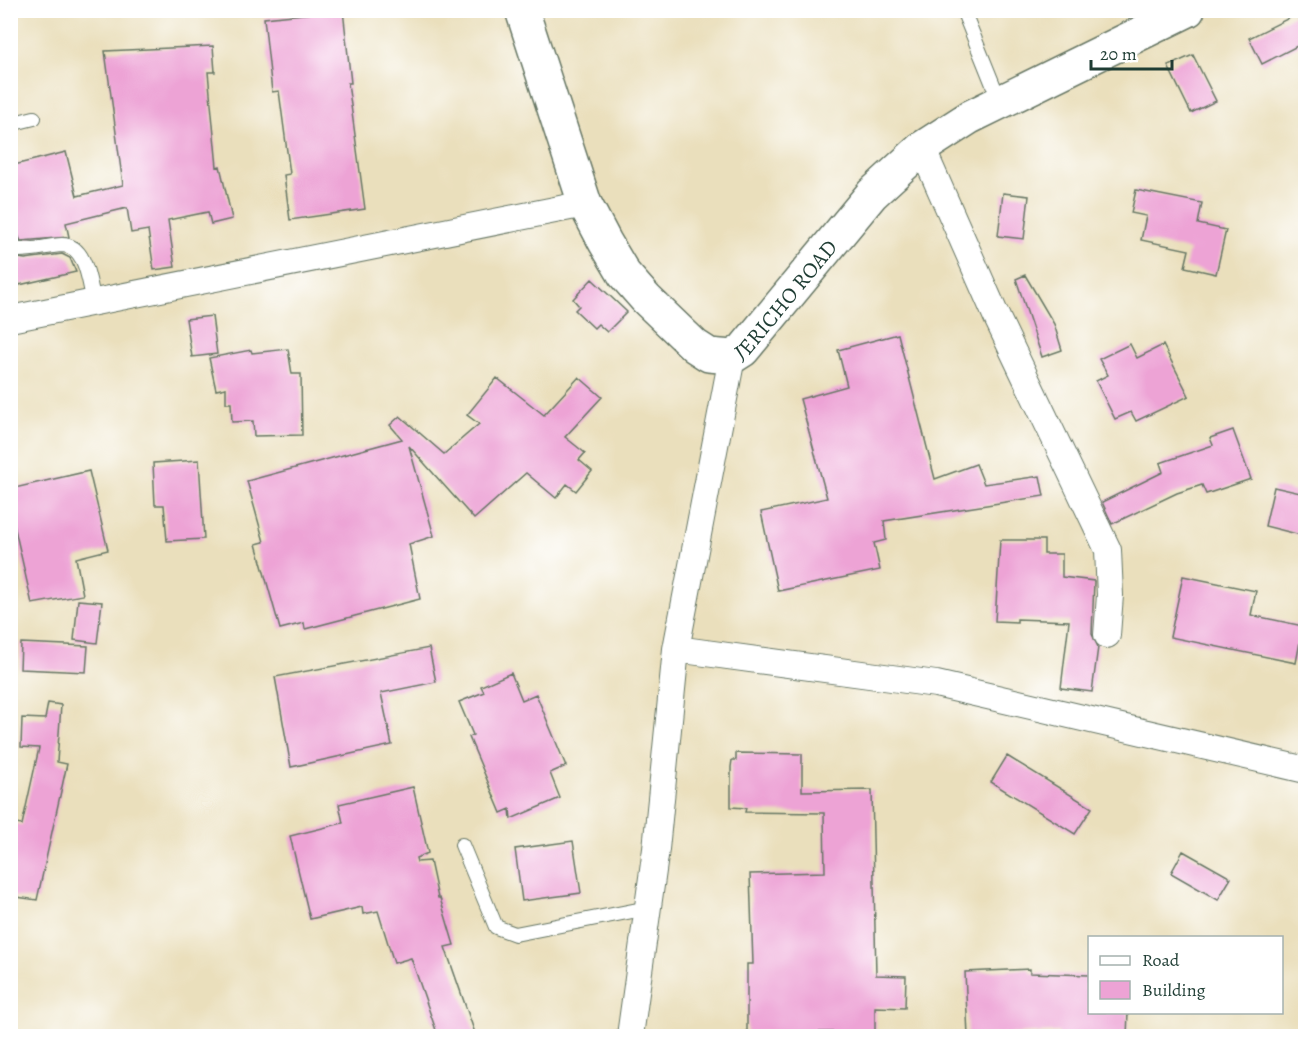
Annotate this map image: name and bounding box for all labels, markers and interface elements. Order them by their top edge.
scale bar [1091,33,1172,71]
text: 20 m [1100,42,1137,66]
street label: JERICHO ROAD [729,233,844,368]
legend [1088,936,1283,1014]
text: Road [1142,948,1180,972]
text: Building [1142,978,1206,1002]

